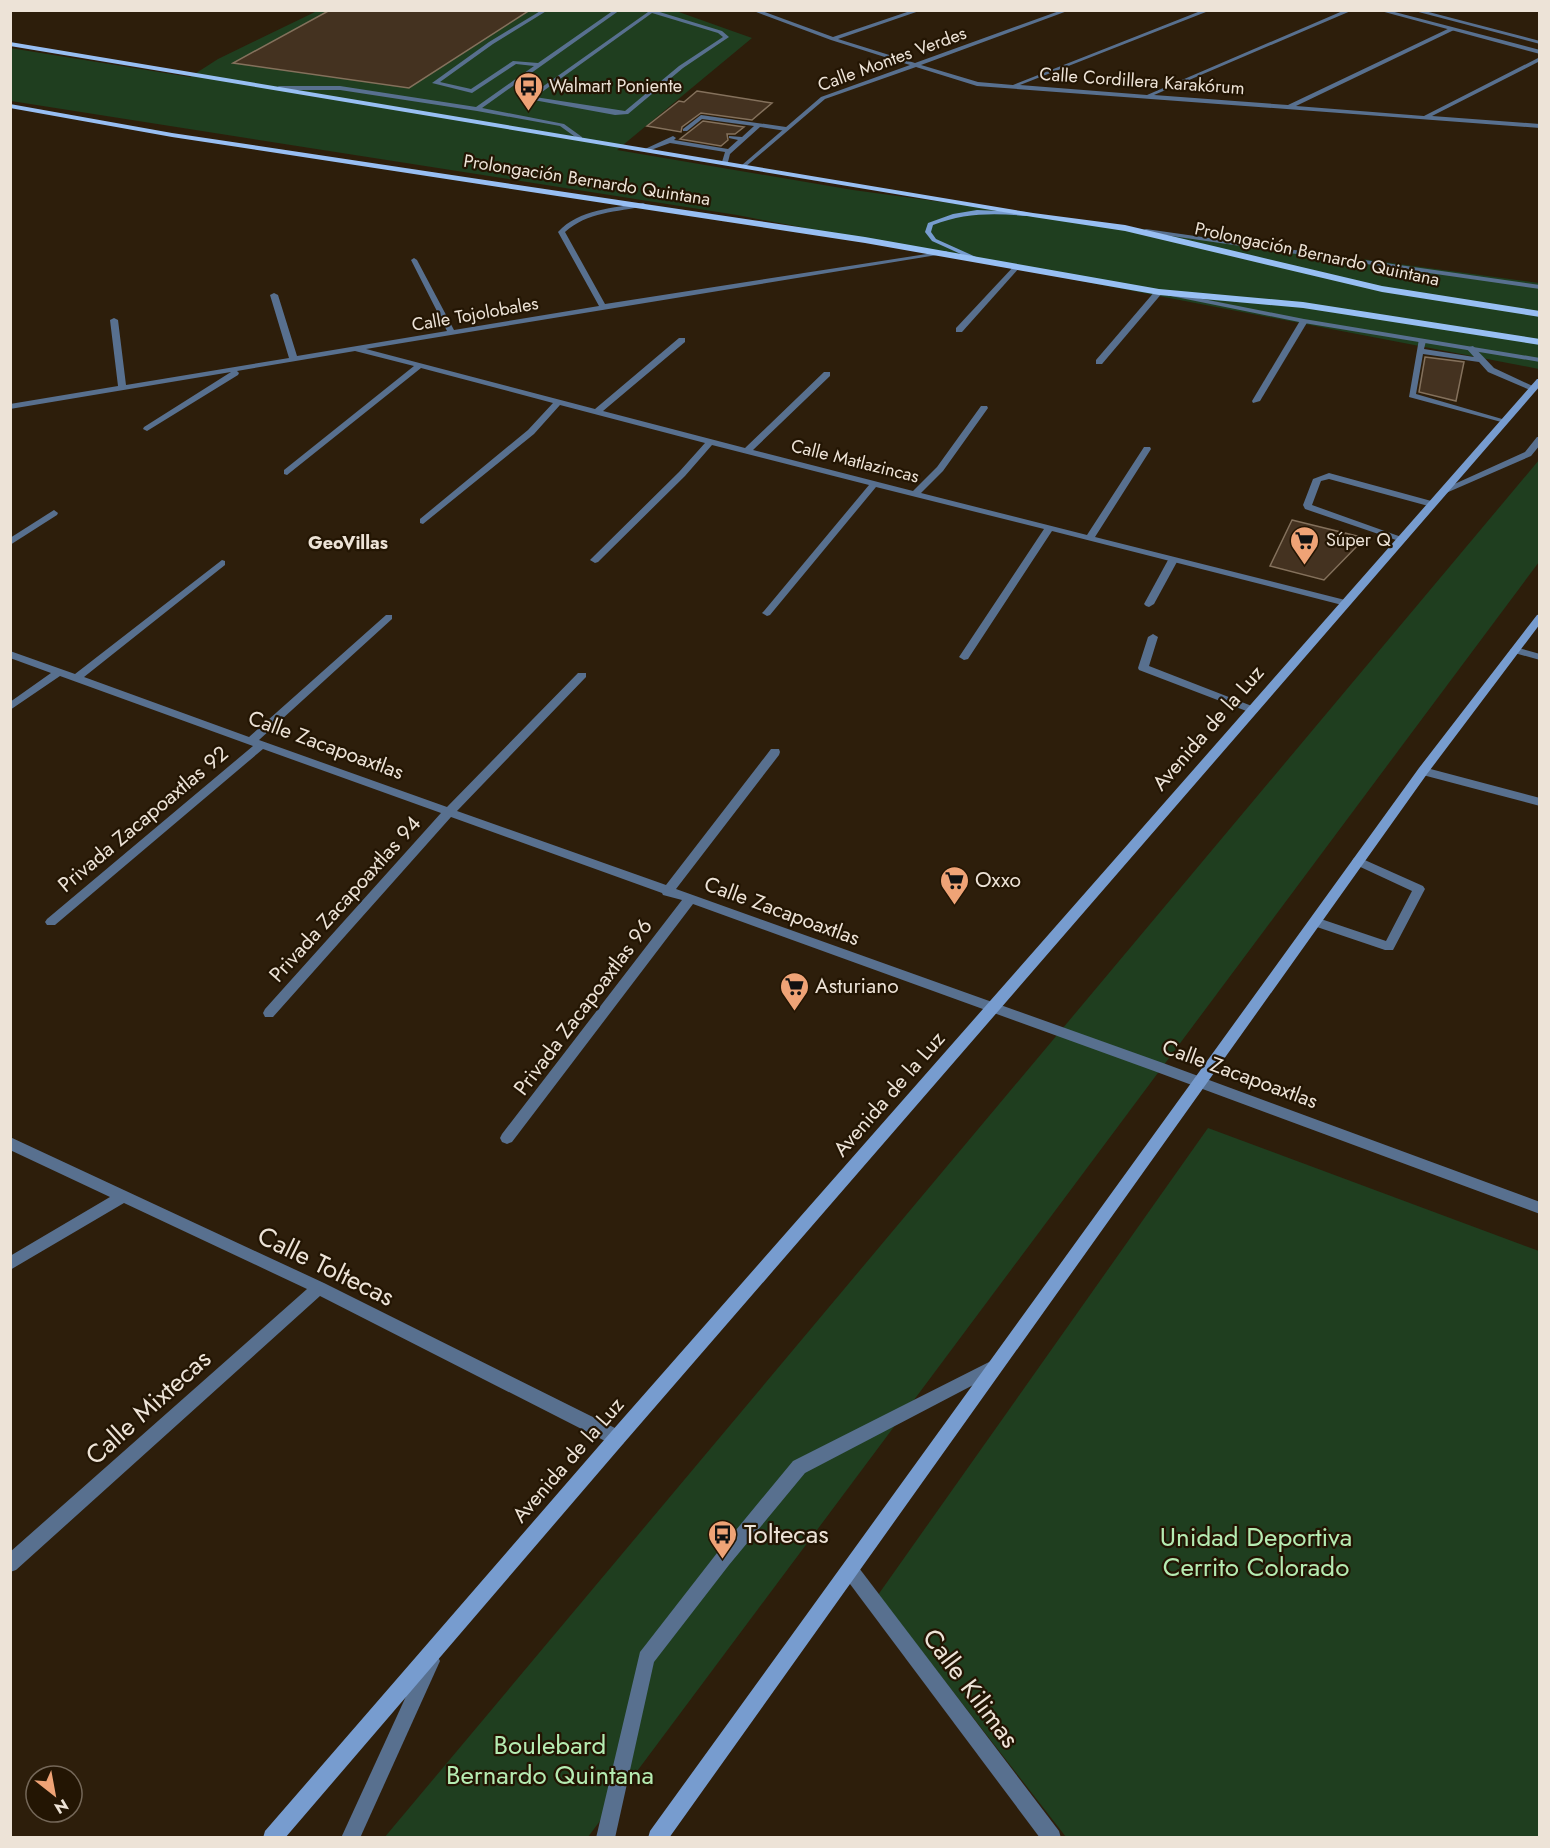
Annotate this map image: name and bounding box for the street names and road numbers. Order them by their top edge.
street label: Calle Montes Verdes [814,20,970,98]
street label: Calle Cordillera Karakórum [1038,61,1246,101]
street label: Prolongación Bernardo Quintana [462,148,712,212]
street label: Prolongación Bernardo Quintana [1192,215,1442,293]
street label: Calle Tojolobales [410,290,540,338]
street label: Calle Matlazincas [788,433,922,489]
street label: Avenida de la Luz [1145,658,1271,797]
street label: Calle Zacapoaxtlas [244,703,408,787]
street label: Privada Zacapoaxtlas 92 [51,739,235,899]
street label: Privada Zacapoaxtlas 94 [262,809,428,989]
street label: Calle Zacapoaxtlas [700,869,864,953]
street label: Privada Zacapoaxtlas 96 [506,912,660,1102]
street label: Avenida de la Luz [826,1024,952,1163]
street label: Calle Zacapoaxtlas [1158,1032,1322,1116]
street label: Calle Toltecas [251,1216,401,1316]
street label: Calle Mixtecas [77,1340,219,1474]
street label: Avenida de la Luz [505,1390,631,1529]
street label: Calle Kilimas [913,1620,1029,1756]

